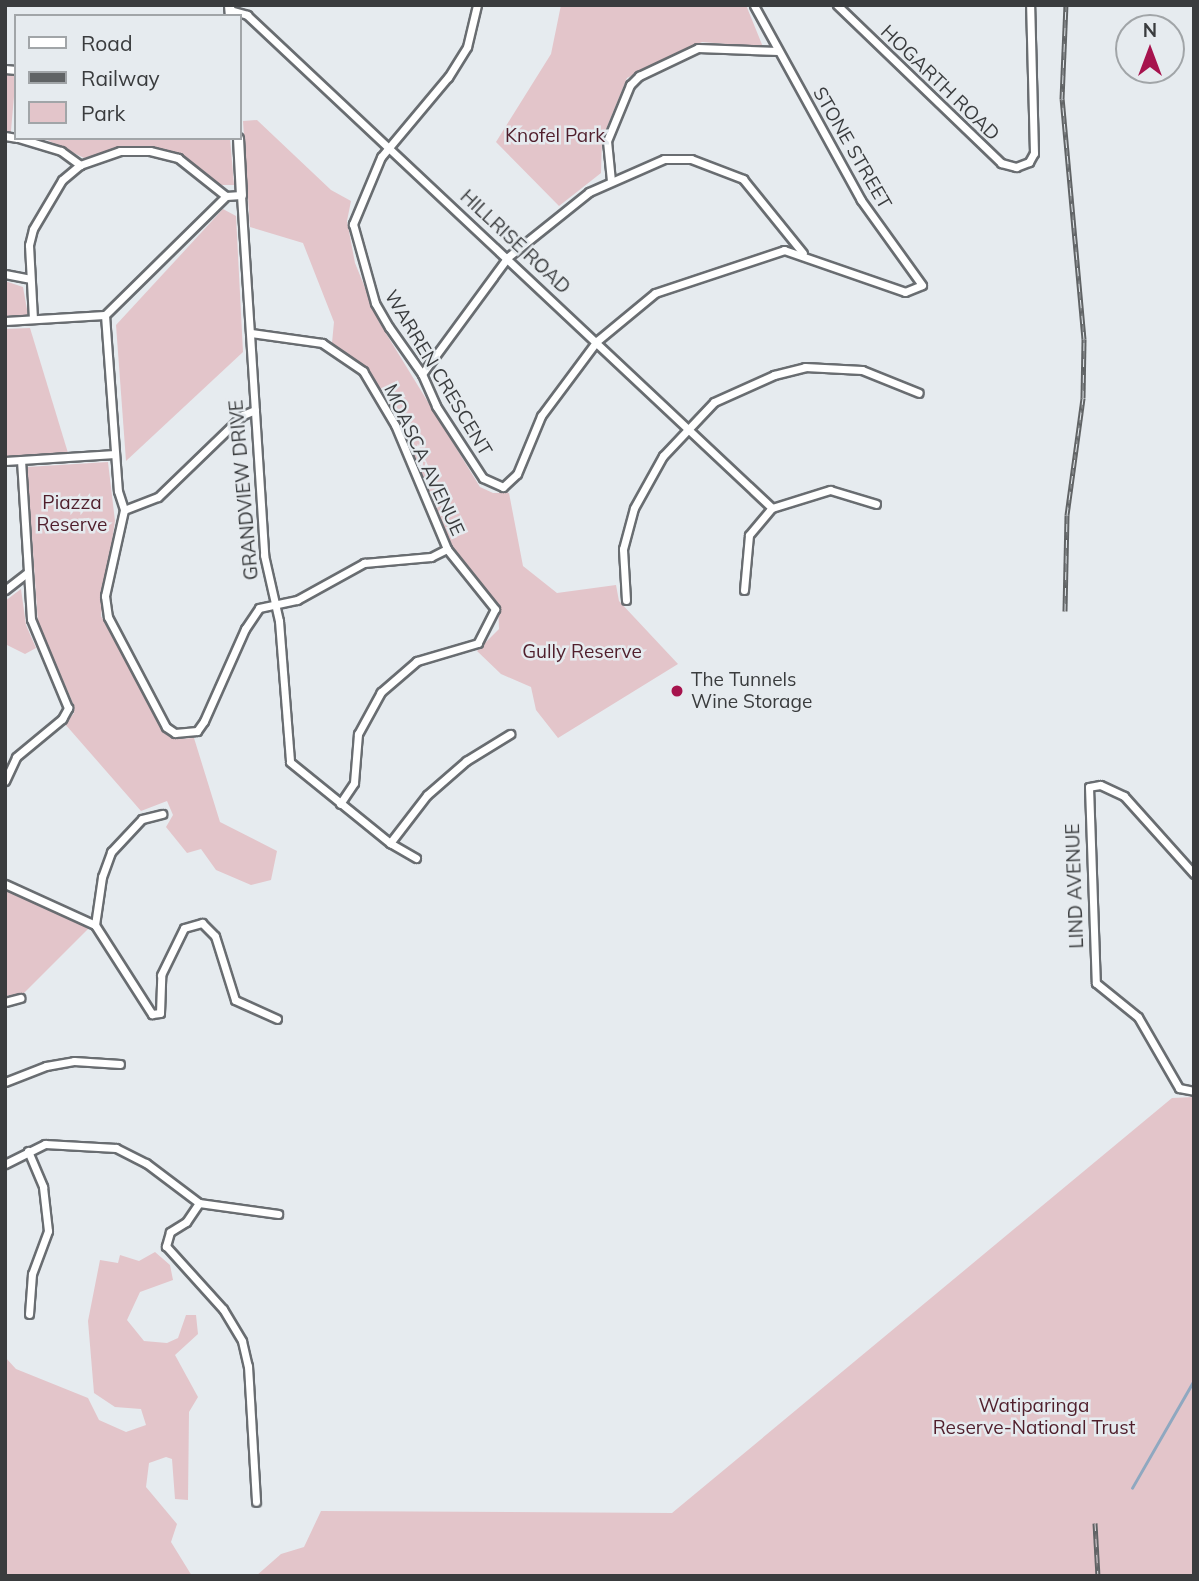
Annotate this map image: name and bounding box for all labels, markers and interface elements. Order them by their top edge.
legend [14,14,242,140]
north arrow [1115,14,1185,84]
text: N [1143,18,1157,42]
street label: HOGARTH ROAD [876,20,1004,146]
text: Road [81,30,132,56]
text: Railway [81,65,160,91]
street label: STONE STREET [808,83,896,213]
text: Park [81,100,125,126]
park label: Knofel Park [505,125,605,147]
street label: HILLRISE ROAD [455,185,575,299]
street label: WARREN CRESCENT [379,286,497,460]
street label: MOASCA AVENUE [379,381,469,539]
street label: GRANDVIEW DRIVE [225,399,263,581]
park label: Piazza Reserve [37,492,107,536]
park label: Gully Reserve [522,641,642,663]
place label: The Tunnels Wine Storage [691,669,812,713]
marker: The Tunnels Wine Storage [669,683,685,699]
street label: LIND AVENUE [1061,823,1089,949]
park label: Watiparinga Reserve-National Trust [933,1395,1135,1439]

